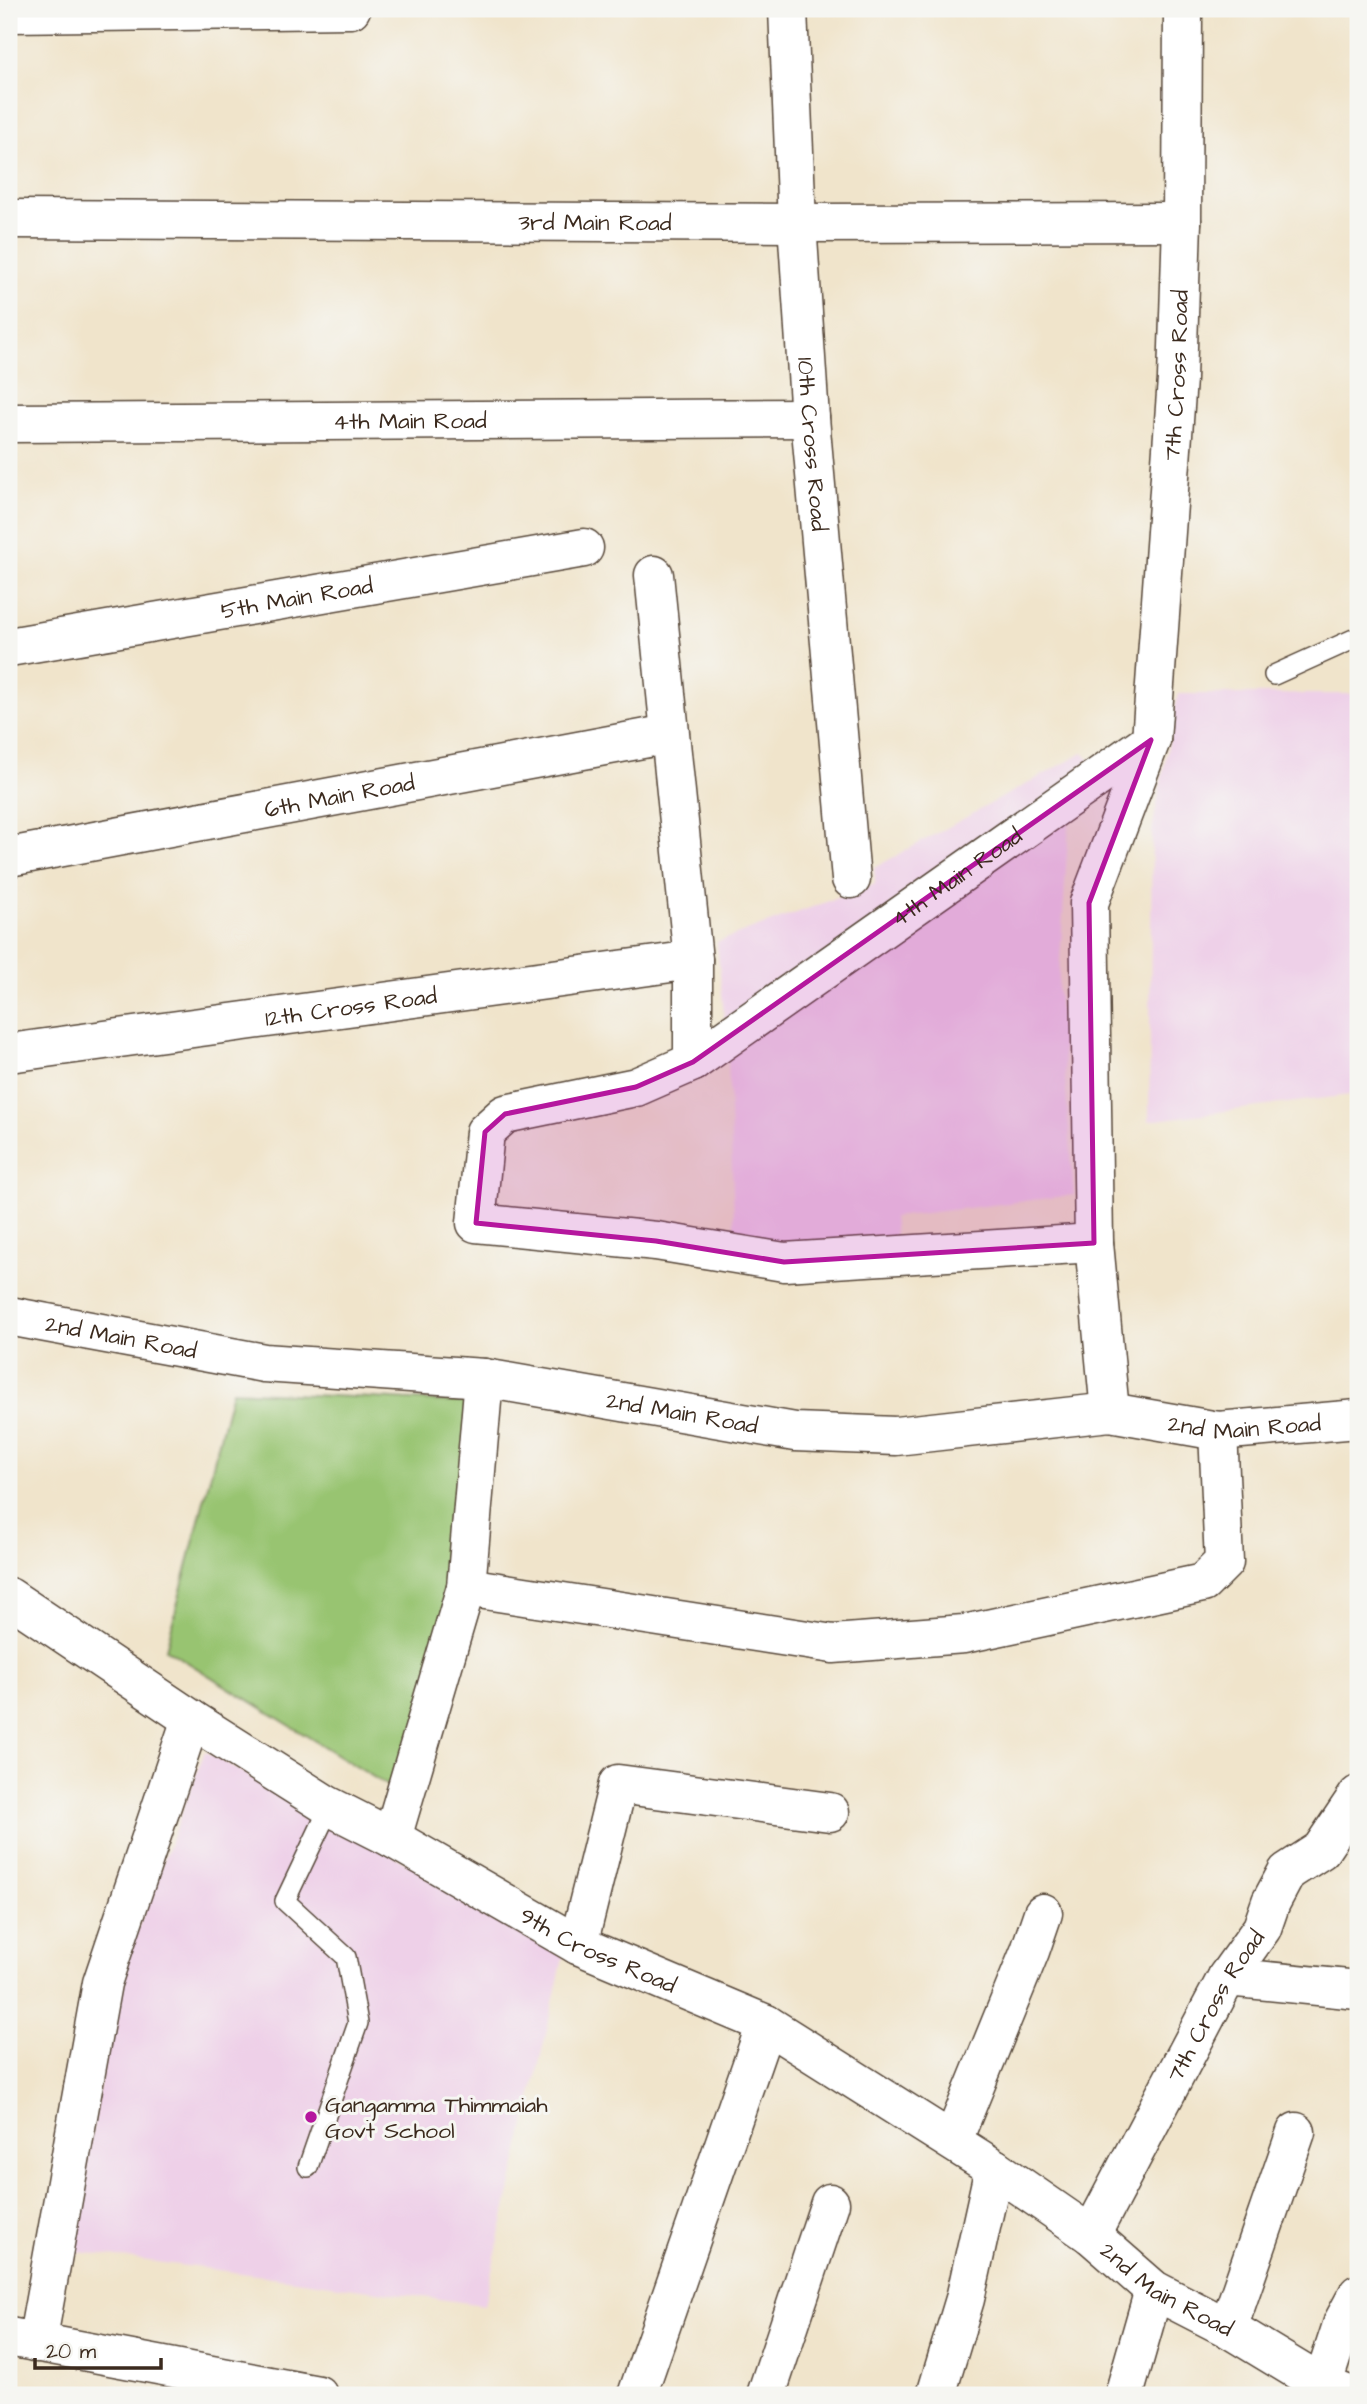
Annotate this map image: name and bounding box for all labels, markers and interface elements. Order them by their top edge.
street label: 3rd Main Road [518,207,672,239]
street label: 7th Cross Road [1156,289,1197,462]
street label: 10th Cross Road [789,356,835,533]
street label: 4th Main Road [333,405,487,438]
street label: 5th Main Road [218,570,376,627]
street label: 6th Main Road [262,767,417,826]
street label: 4th Main Road [885,820,1029,935]
street label: 12th Cross Road [263,980,439,1035]
street label: 2nd Main Road [43,1308,199,1367]
street label: 2nd Main Road [604,1385,761,1442]
street label: 2nd Main Road [1166,1407,1322,1448]
street label: 9th Cross Road [514,1900,681,2002]
street label: 7th Cross Road [1160,1923,1273,2088]
place label: Gangamma Thimmaiah Govt School [325,2089,548,2147]
marker: Gangamma Thimmaiah Govt School [303,2109,319,2125]
street label: 2nd Main Road [1093,2235,1239,2345]
scale bar [35,2327,161,2371]
text: 20 m [46,2337,97,2366]

